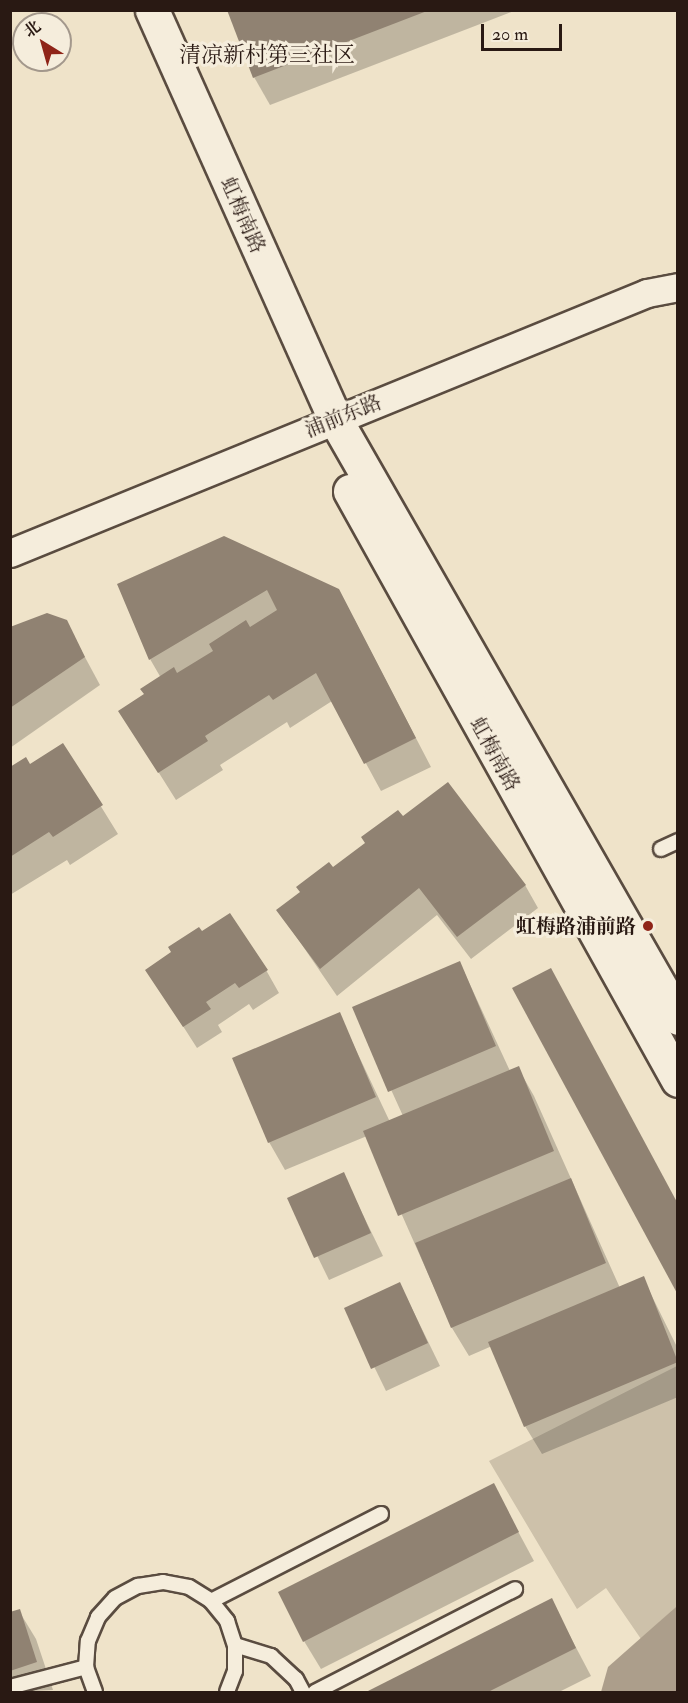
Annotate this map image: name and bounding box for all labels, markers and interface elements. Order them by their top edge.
north arrow [12,12,72,72]
scale bar [484,12,565,50]
text: 北 [20,16,45,42]
text: 20 m [492,23,528,46]
district label: 清凉新村第三社区 [179,43,355,69]
street label: 虹梅南路 [216,174,270,256]
street label: 浦前东路 [301,390,385,442]
street label: 虹梅南路 [465,713,525,795]
place label: 虹梅路浦前路 [516,914,636,938]
marker: 虹梅路浦前路 [641,919,655,933]

